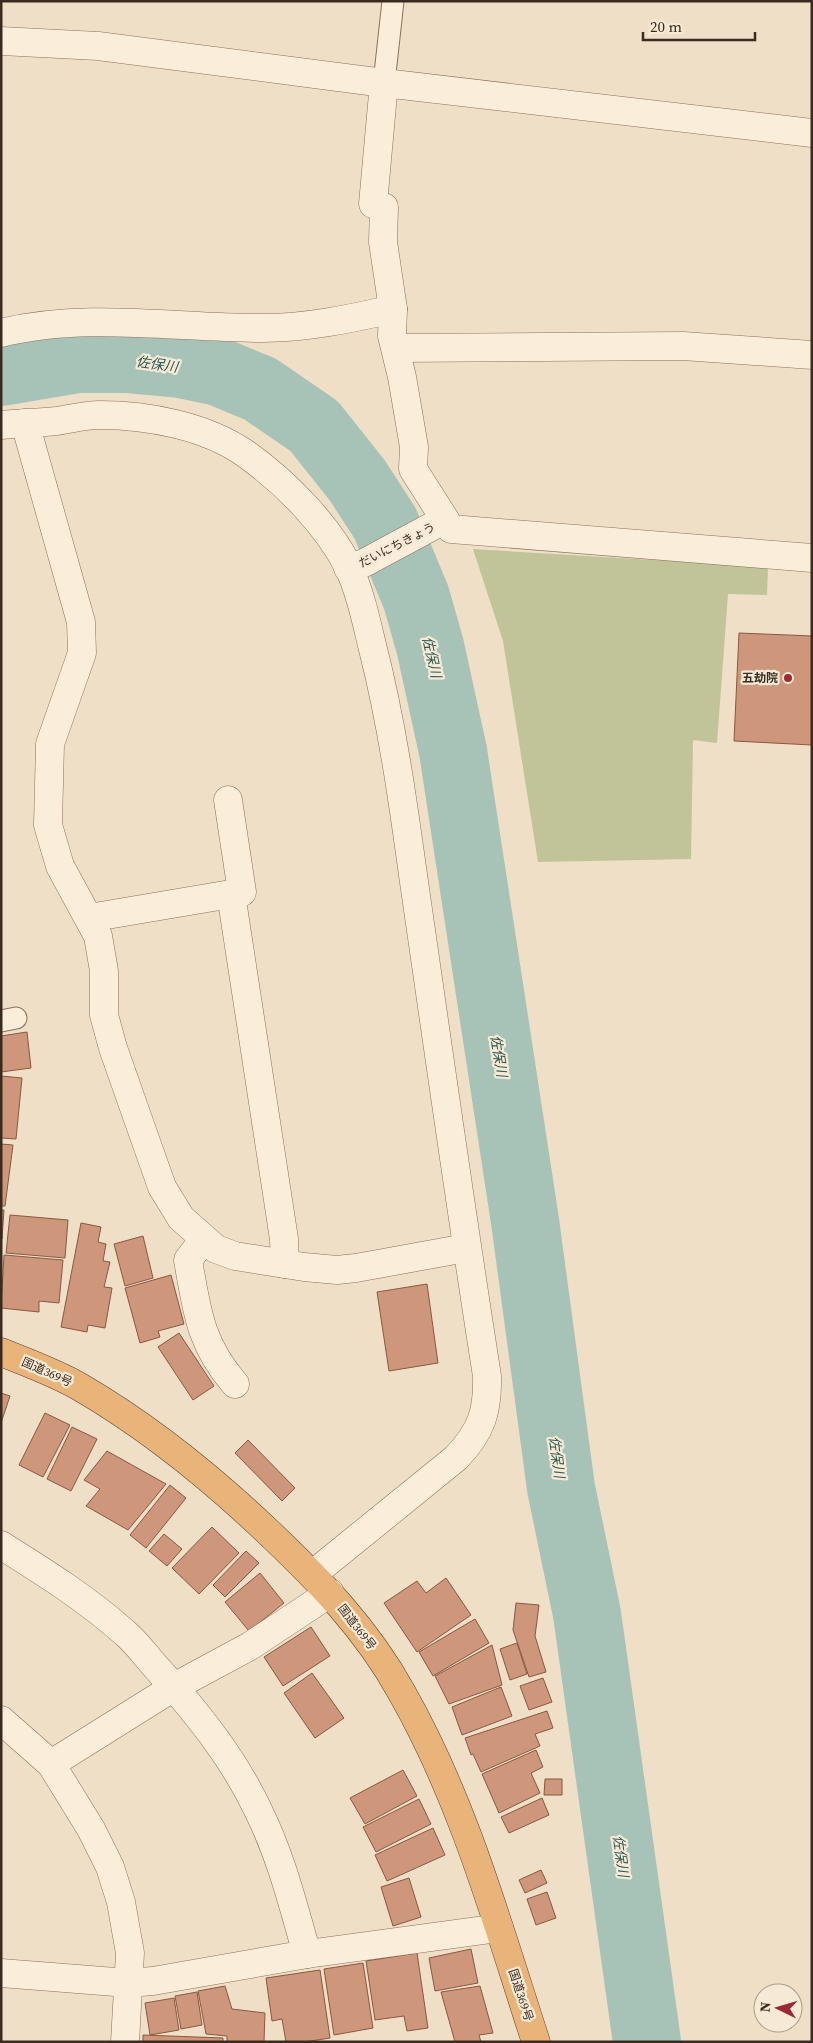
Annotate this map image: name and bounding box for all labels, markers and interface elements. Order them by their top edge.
scale bar [643,10,756,42]
text: 20 m [650,16,682,37]
water label: 佐保川 [135,351,181,377]
street label: だいにちきょう [356,519,438,571]
water label: 佐保川 [418,634,447,682]
place label: 五劫院 [742,670,778,686]
marker: 五劫院 [782,672,794,684]
water label: 佐保川 [486,1034,512,1080]
street label: 国道369号 [19,1354,75,1390]
water label: 佐保川 [544,1435,570,1481]
street label: 国道369号 [334,1601,380,1653]
water label: 佐保川 [608,1834,634,1880]
street label: 国道369号 [505,1967,537,2023]
north arrow [753,1983,803,2033]
text: N [755,2001,775,2013]

